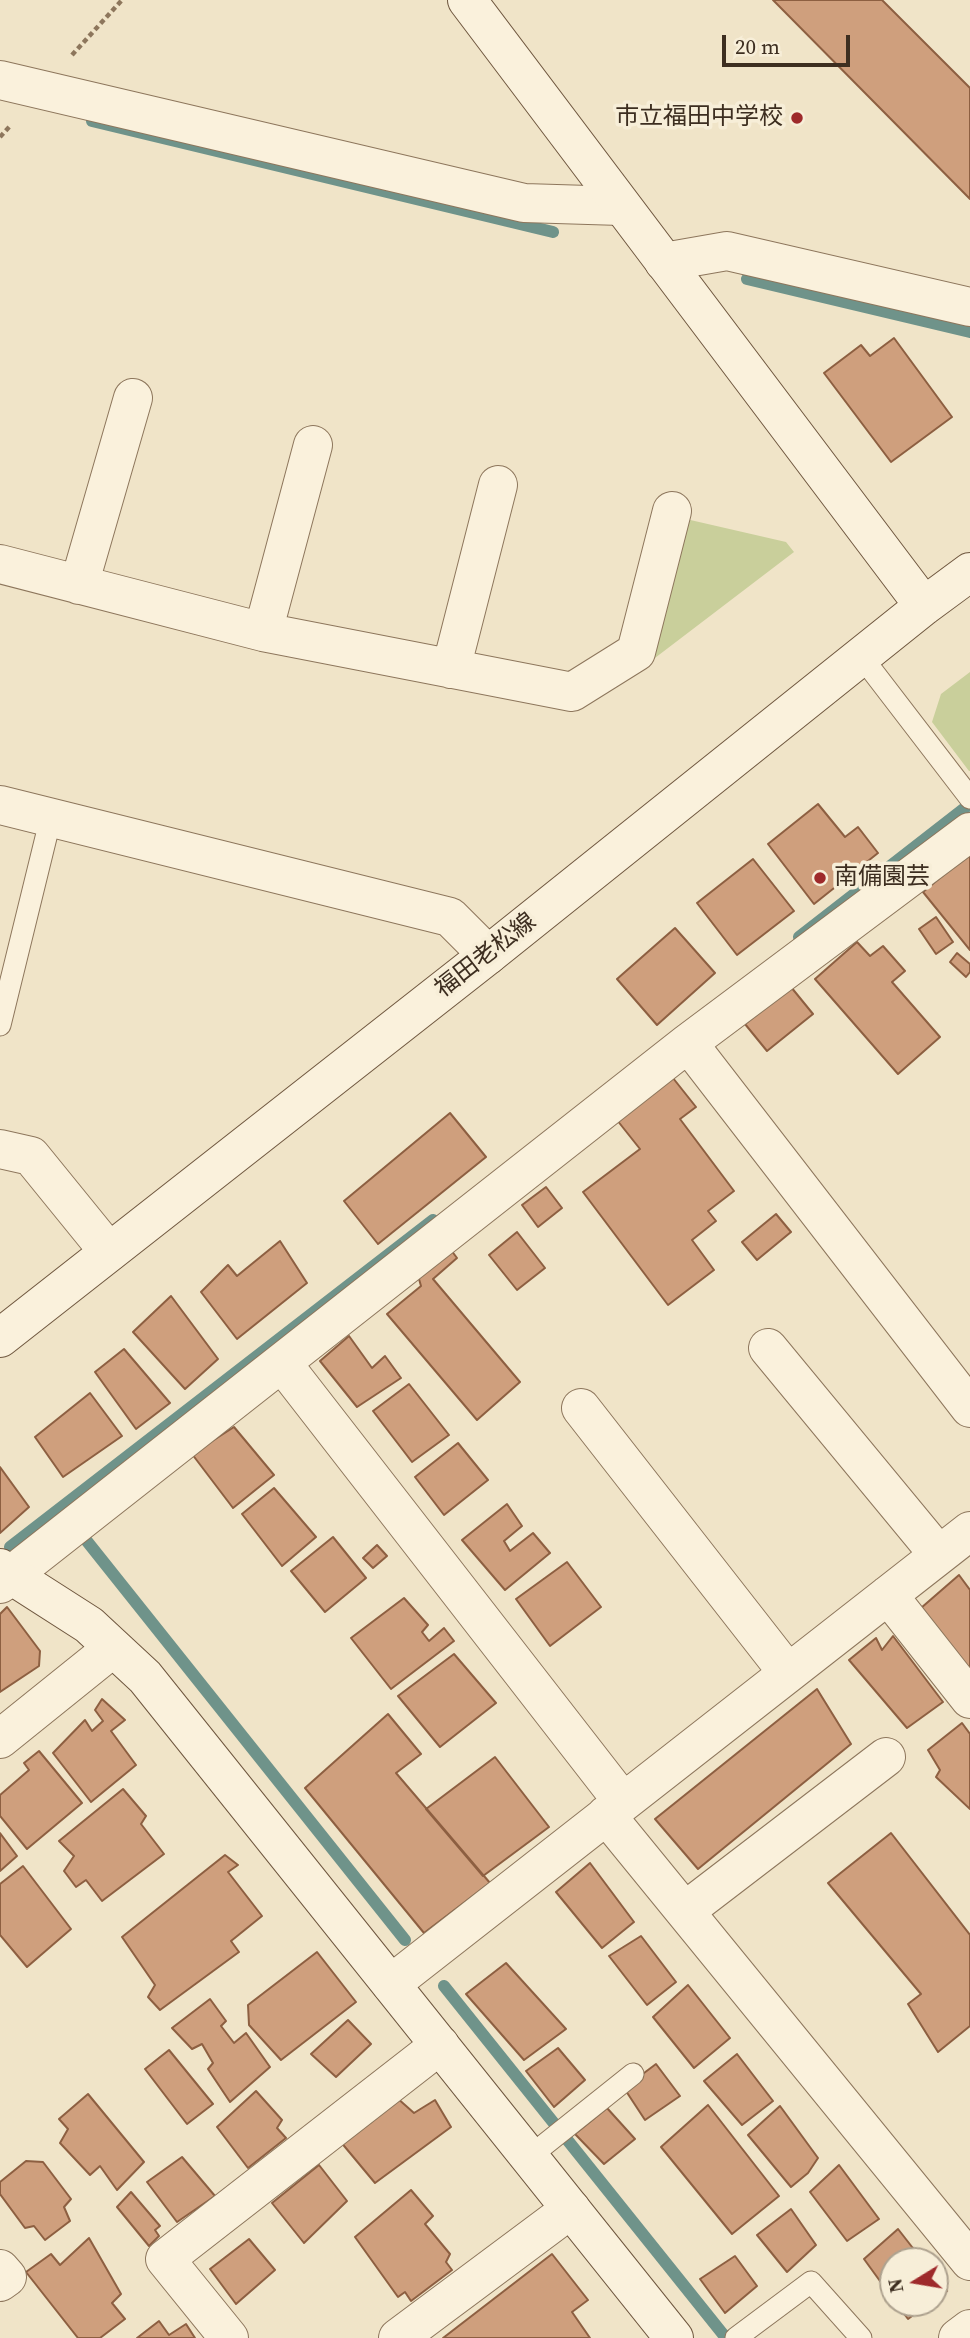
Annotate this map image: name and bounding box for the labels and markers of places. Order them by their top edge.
place label: 市立福田中学校 [615,104,783,132]
marker: 市立福田中学校 [789,110,805,126]
place label: 南備園芸 [834,864,930,892]
marker: 南備園芸 [812,870,828,886]

